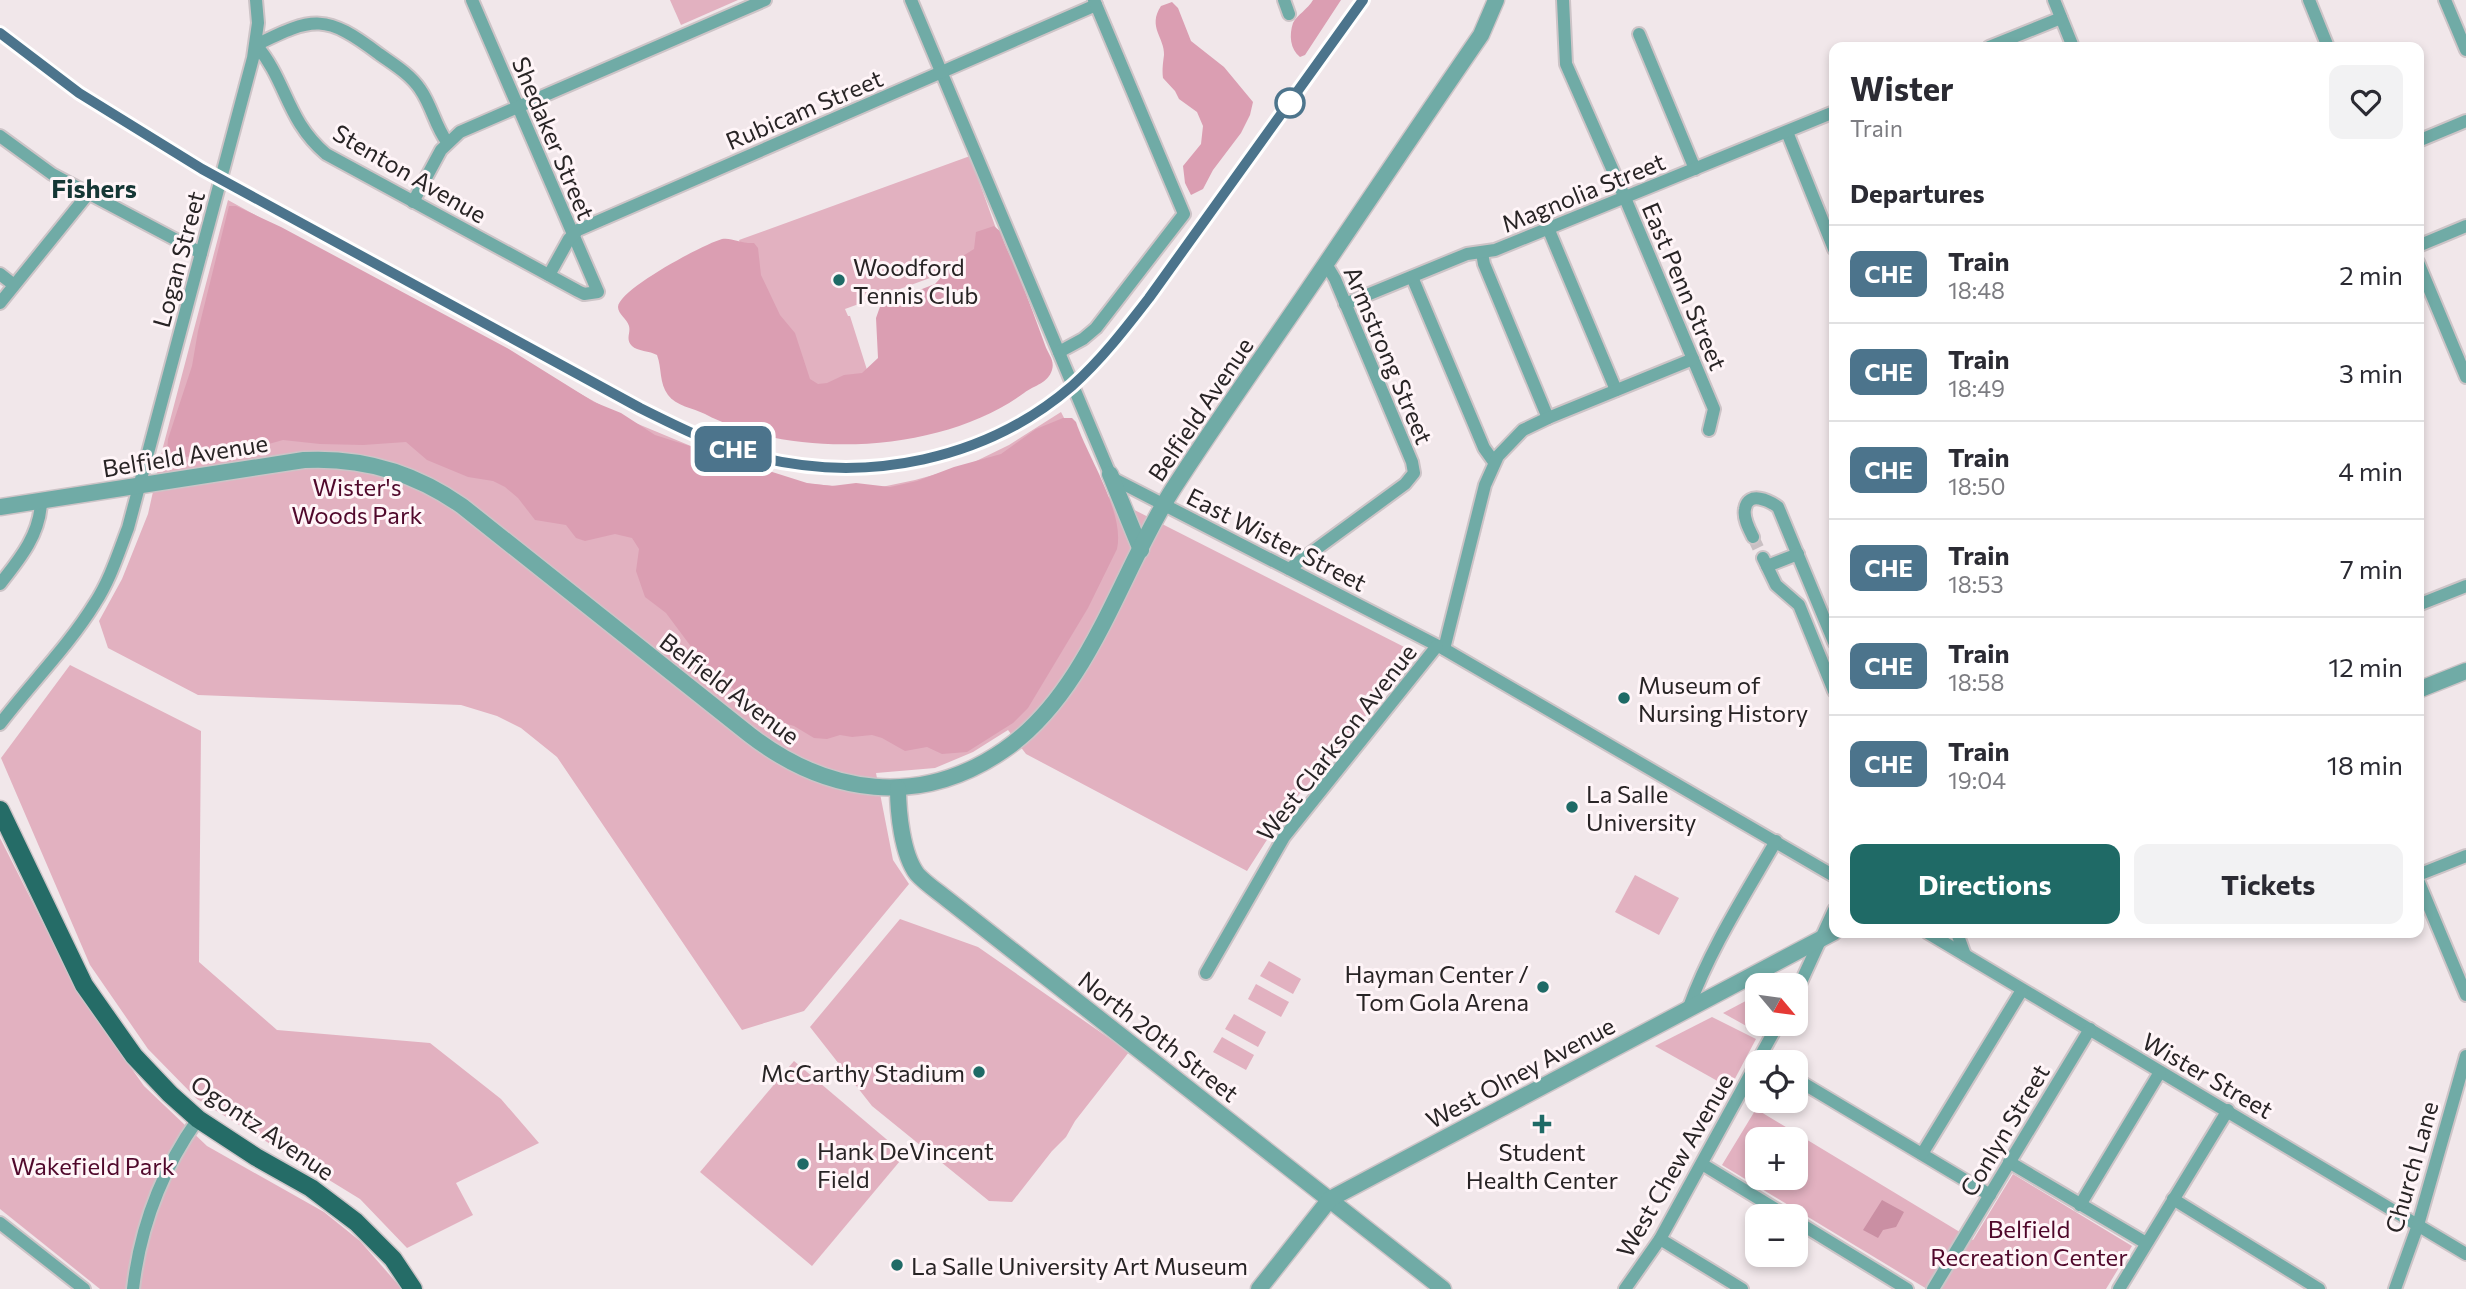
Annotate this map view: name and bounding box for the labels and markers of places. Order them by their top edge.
unlabelled marker [1275,88,1305,118]
place label: Woodford Tennis Club [853,252,979,309]
marker: Woodford Tennis Club [831,272,847,288]
place label: Museum of Nursing History [1638,670,1808,727]
marker: Museum of Nursing History [1616,690,1632,706]
place label: La Salle University [1586,779,1697,836]
marker: La Salle University [1564,799,1580,815]
place label: Hayman Center / Tom Gola Arena [1344,959,1529,1016]
marker: Hayman Center / Tom Gola Arena [1535,979,1551,995]
place label: McCarthy Stadium [761,1058,965,1087]
marker: McCarthy Stadium [971,1064,987,1080]
marker: Student Health Center [1532,1114,1552,1134]
place label: Hank DeVincent Field [817,1136,994,1193]
place label: Student Health Center [1466,1137,1619,1194]
marker: Hank DeVincent Field [795,1156,811,1172]
place label: La Salle University Art Museum [911,1251,1248,1280]
marker: La Salle University Art Museum [889,1257,905,1273]

